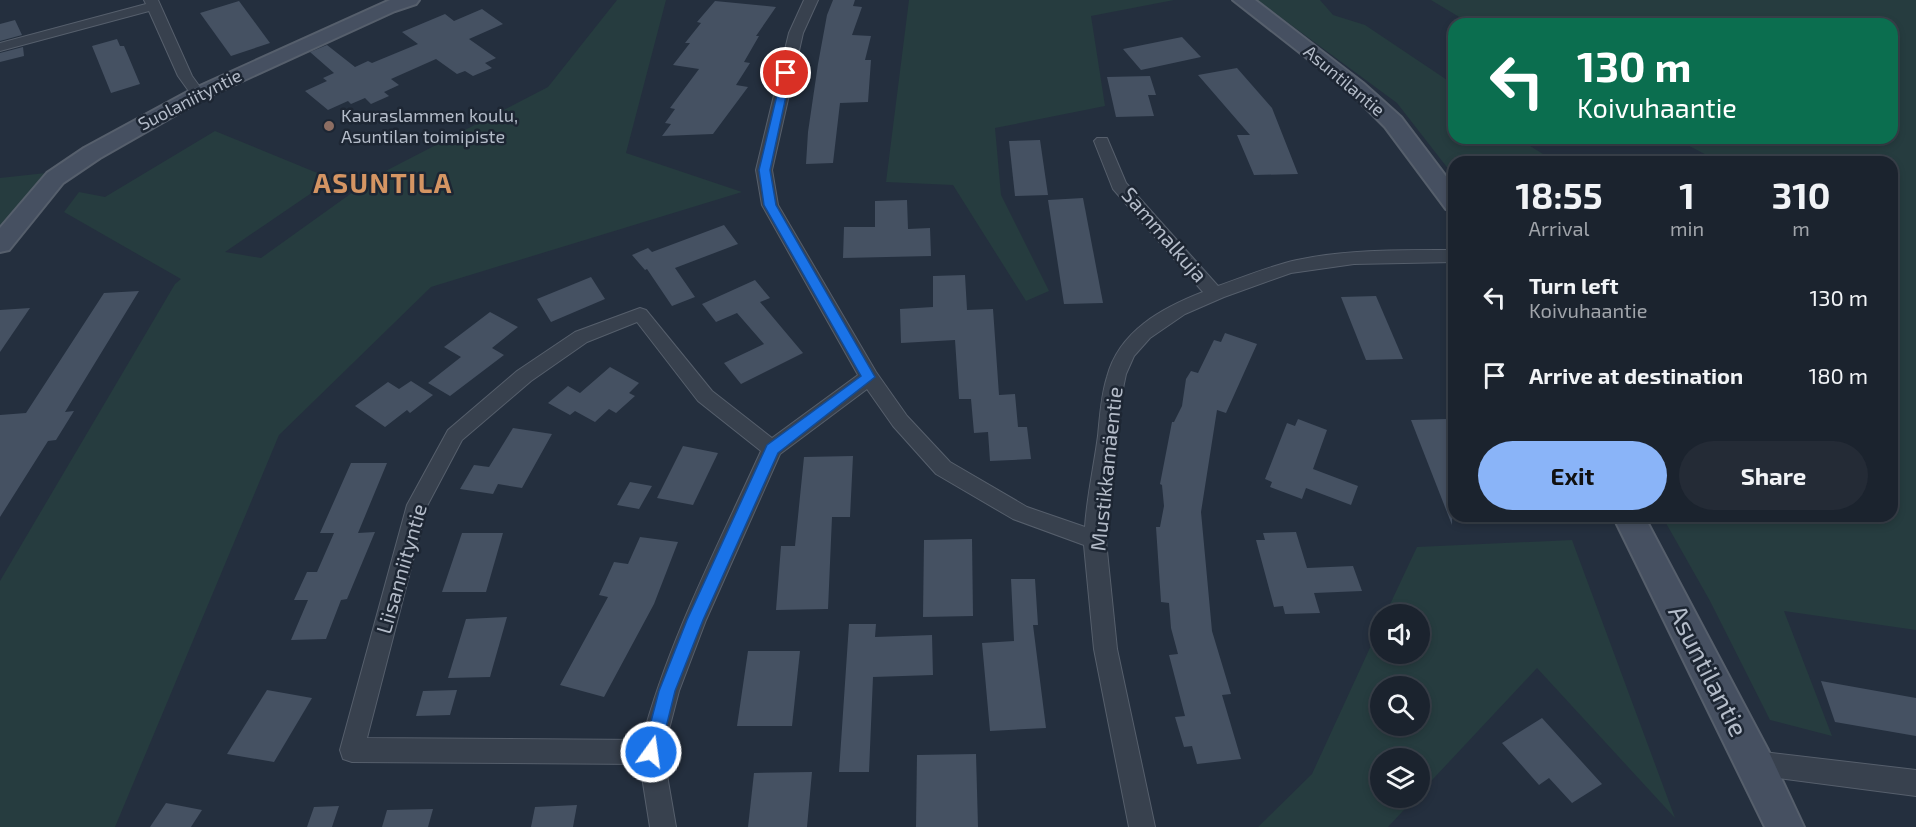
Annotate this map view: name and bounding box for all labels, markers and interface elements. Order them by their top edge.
street label: Asuntilantie [1300,40,1390,120]
text: 130 m [1577,40,1692,90]
icon: left [1478,42,1556,120]
pin [760,47,811,98]
icon: arrive [769,56,802,89]
street label: Suolaniityntie [134,64,245,135]
text: Koivuhaantie [1577,91,1737,123]
place label: Kauraslammen koulu, Asuntilan toimipiste [341,104,518,147]
marker: Kauraslammen koulu, Asuntilan toimipiste [322,119,336,133]
district label: ASUNTILA [313,166,453,198]
text: 18:55 [1516,173,1603,216]
text: 1 [1679,173,1695,216]
text: 310 [1772,173,1830,216]
street label: Sammalkuja [1116,182,1213,287]
text: Arrival [1529,216,1589,240]
text: min [1670,216,1704,240]
text: m [1792,216,1810,240]
text: Turn left [1529,272,1618,298]
icon: left [1478,281,1511,314]
text: 130 m [1810,284,1868,310]
text: Koivuhaantie [1529,298,1647,322]
icon: arrive [1478,359,1511,392]
text: Arrive at destination [1529,362,1743,388]
text: 180 m [1808,362,1868,388]
street label: Mustikkamäentie [1084,385,1127,552]
button: Exit [1478,441,1667,510]
button: Share [1679,441,1868,510]
street label: Liisanniityntie [370,501,431,636]
street label: Asuntilantie [1663,600,1756,741]
map controls [1370,604,1430,808]
button: sound [1370,604,1430,664]
button: search [1370,676,1430,736]
position arrow [619,720,683,784]
button: layers [1370,748,1430,808]

